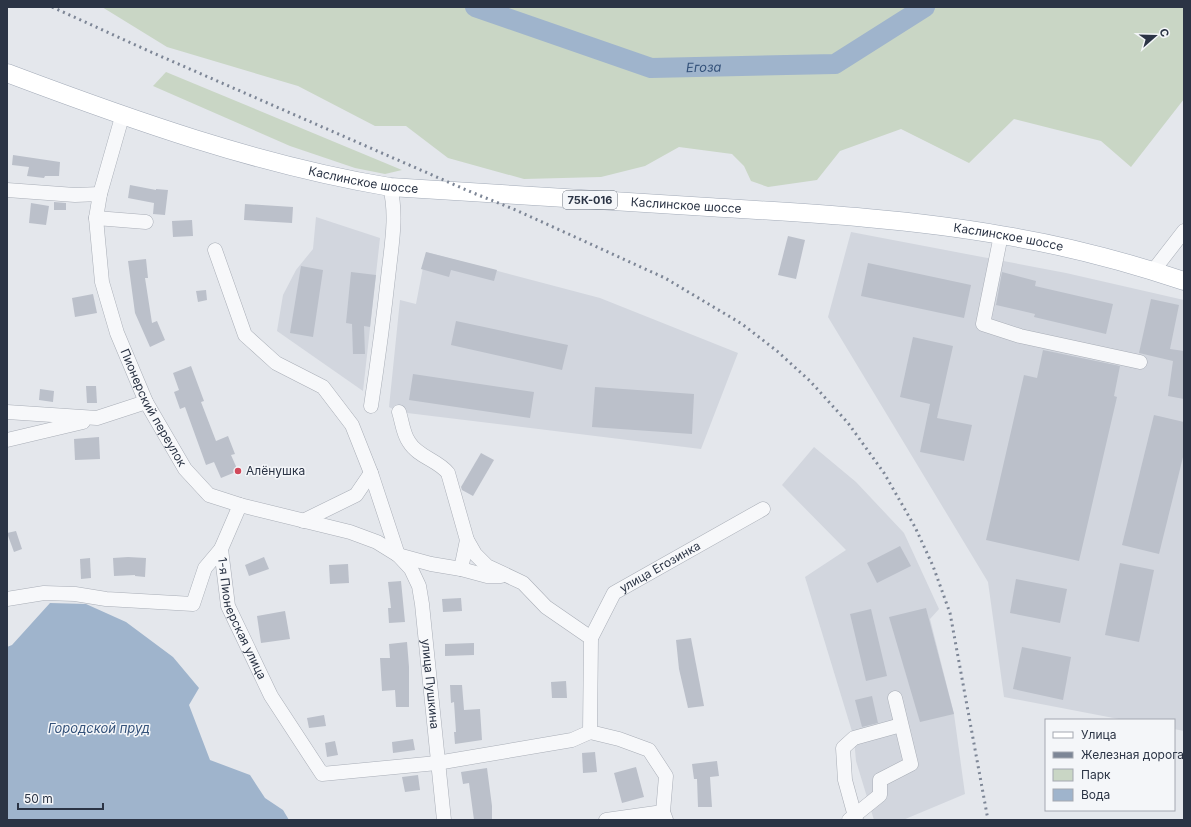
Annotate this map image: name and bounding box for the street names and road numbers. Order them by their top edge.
street label: Каслинское шоссе [307,163,419,196]
road number: 75К-016 [563,191,617,209]
street label: Каслинское шоссе [630,194,742,216]
street label: Каслинское шоссе [953,220,1065,254]
street label: Пионерский переулок [117,346,190,470]
street label: улица Егозинка [617,538,703,595]
street label: 1-я Пионерская улица [215,556,270,682]
street label: улица Пушкина [419,638,443,730]

